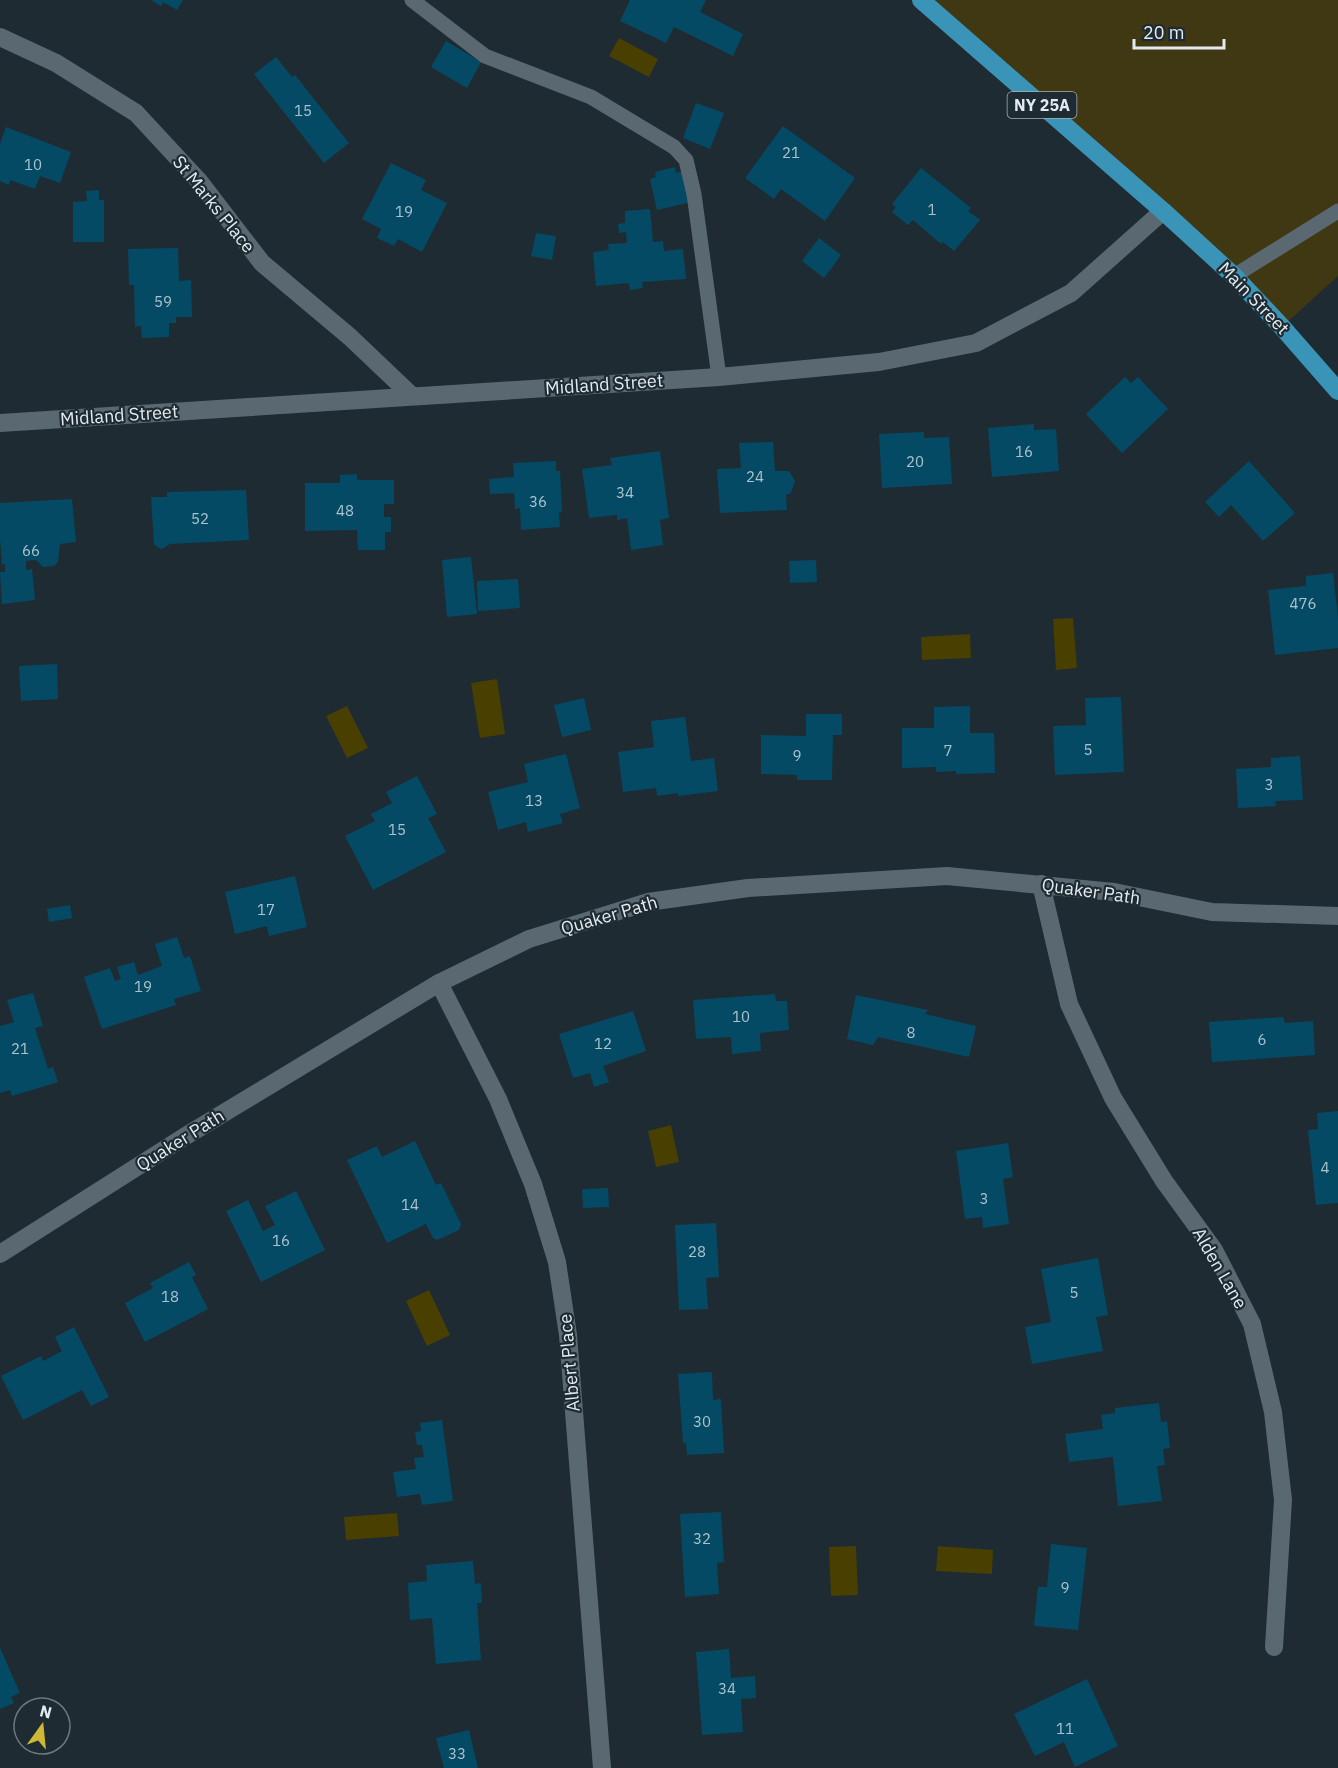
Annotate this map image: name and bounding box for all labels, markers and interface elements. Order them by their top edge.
scale bar [1134,12,1224,50]
text: 20 m [1143,21,1185,44]
road number: NY 25A [1008,92,1076,118]
house number: 15 [294,101,312,120]
house number: 21 [782,143,800,162]
street label: St Marks Place [168,151,260,257]
house number: 10 [24,155,42,174]
house number: 1 [927,200,937,219]
house number: 19 [395,202,413,221]
street label: Main Street [1214,257,1294,339]
house number: 59 [154,292,172,311]
street label: Midland Street [544,368,664,400]
street label: Midland Street [59,399,179,431]
house number: 16 [1015,442,1033,461]
house number: 20 [906,452,924,471]
house number: 24 [746,467,764,486]
house number: 34 [616,483,634,502]
house number: 36 [529,492,547,511]
house number: 48 [336,501,354,520]
house number: 52 [191,509,209,528]
house number: 66 [22,541,40,560]
house number: 476 [1289,594,1317,613]
house number: 5 [1083,740,1093,759]
house number: 7 [943,741,953,760]
house number: 9 [792,746,802,765]
house number: 3 [1264,775,1274,794]
house number: 13 [525,791,543,810]
house number: 15 [388,820,406,839]
street label: Quaker Path [1040,873,1142,909]
street label: Quaker Path [558,890,660,940]
house number: 17 [257,900,275,919]
house number: 19 [134,977,152,996]
house number: 10 [732,1007,750,1026]
house number: 8 [906,1023,916,1042]
house number: 6 [1257,1030,1267,1049]
house number: 12 [594,1034,612,1053]
house number: 21 [11,1039,29,1058]
street label: Quaker Path [132,1104,228,1176]
house number: 4 [1320,1158,1330,1177]
house number: 3 [979,1189,989,1208]
house number: 14 [401,1195,419,1214]
street label: Alden Lane [1188,1223,1253,1313]
house number: 16 [272,1231,290,1250]
house number: 28 [688,1242,706,1261]
house number: 5 [1069,1283,1079,1302]
house number: 18 [161,1287,179,1306]
street label: Albert Place [553,1313,585,1413]
house number: 30 [693,1412,711,1431]
house number: 32 [693,1529,711,1548]
house number: 9 [1060,1578,1070,1597]
house number: 34 [718,1679,736,1698]
north arrow [12,1696,72,1756]
text: N [38,1700,54,1723]
house number: 11 [1056,1719,1074,1738]
house number: 33 [448,1744,466,1763]

